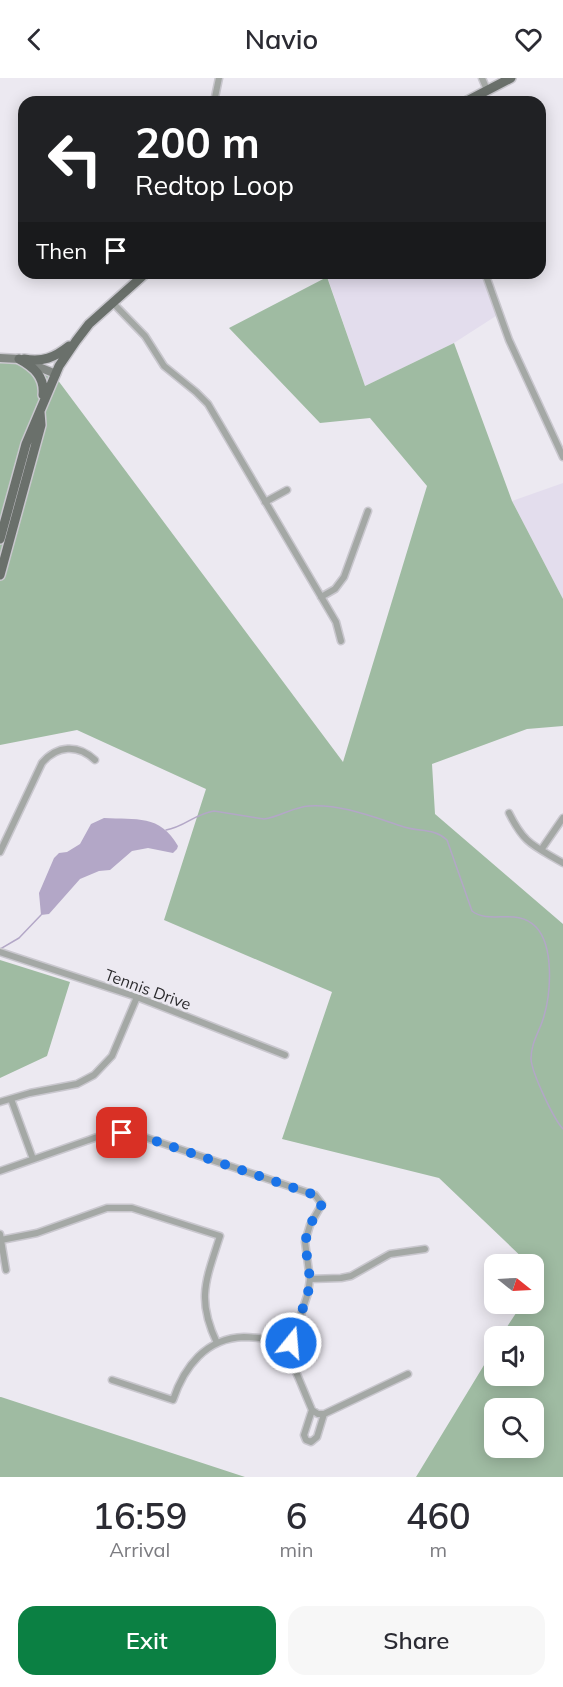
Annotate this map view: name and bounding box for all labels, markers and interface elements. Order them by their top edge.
text: Navio [245,22,318,56]
icon: back [18,23,51,56]
icon: heart [512,23,545,56]
text: 200 m [135,116,260,169]
icon: left [36,120,114,198]
text: Redtop Loop [135,168,294,202]
icon: arrive [99,234,132,267]
text: Then [36,237,87,265]
street label: Tennis Drive [102,964,194,1014]
pin [96,1107,147,1158]
icon: arrive [105,1116,138,1149]
north arrow [484,1254,544,1314]
map controls [484,1254,544,1458]
position arrow [259,1311,323,1375]
button: sound [484,1326,544,1386]
button: search [484,1398,544,1458]
text: 16:59 [92,1493,187,1538]
text: 6 [286,1493,307,1538]
text: 460 [406,1493,471,1538]
text: Arrival [109,1537,170,1562]
text: min [280,1537,314,1562]
text: m [430,1537,447,1562]
button: Exit [18,1606,276,1675]
button: Share [288,1606,545,1675]

